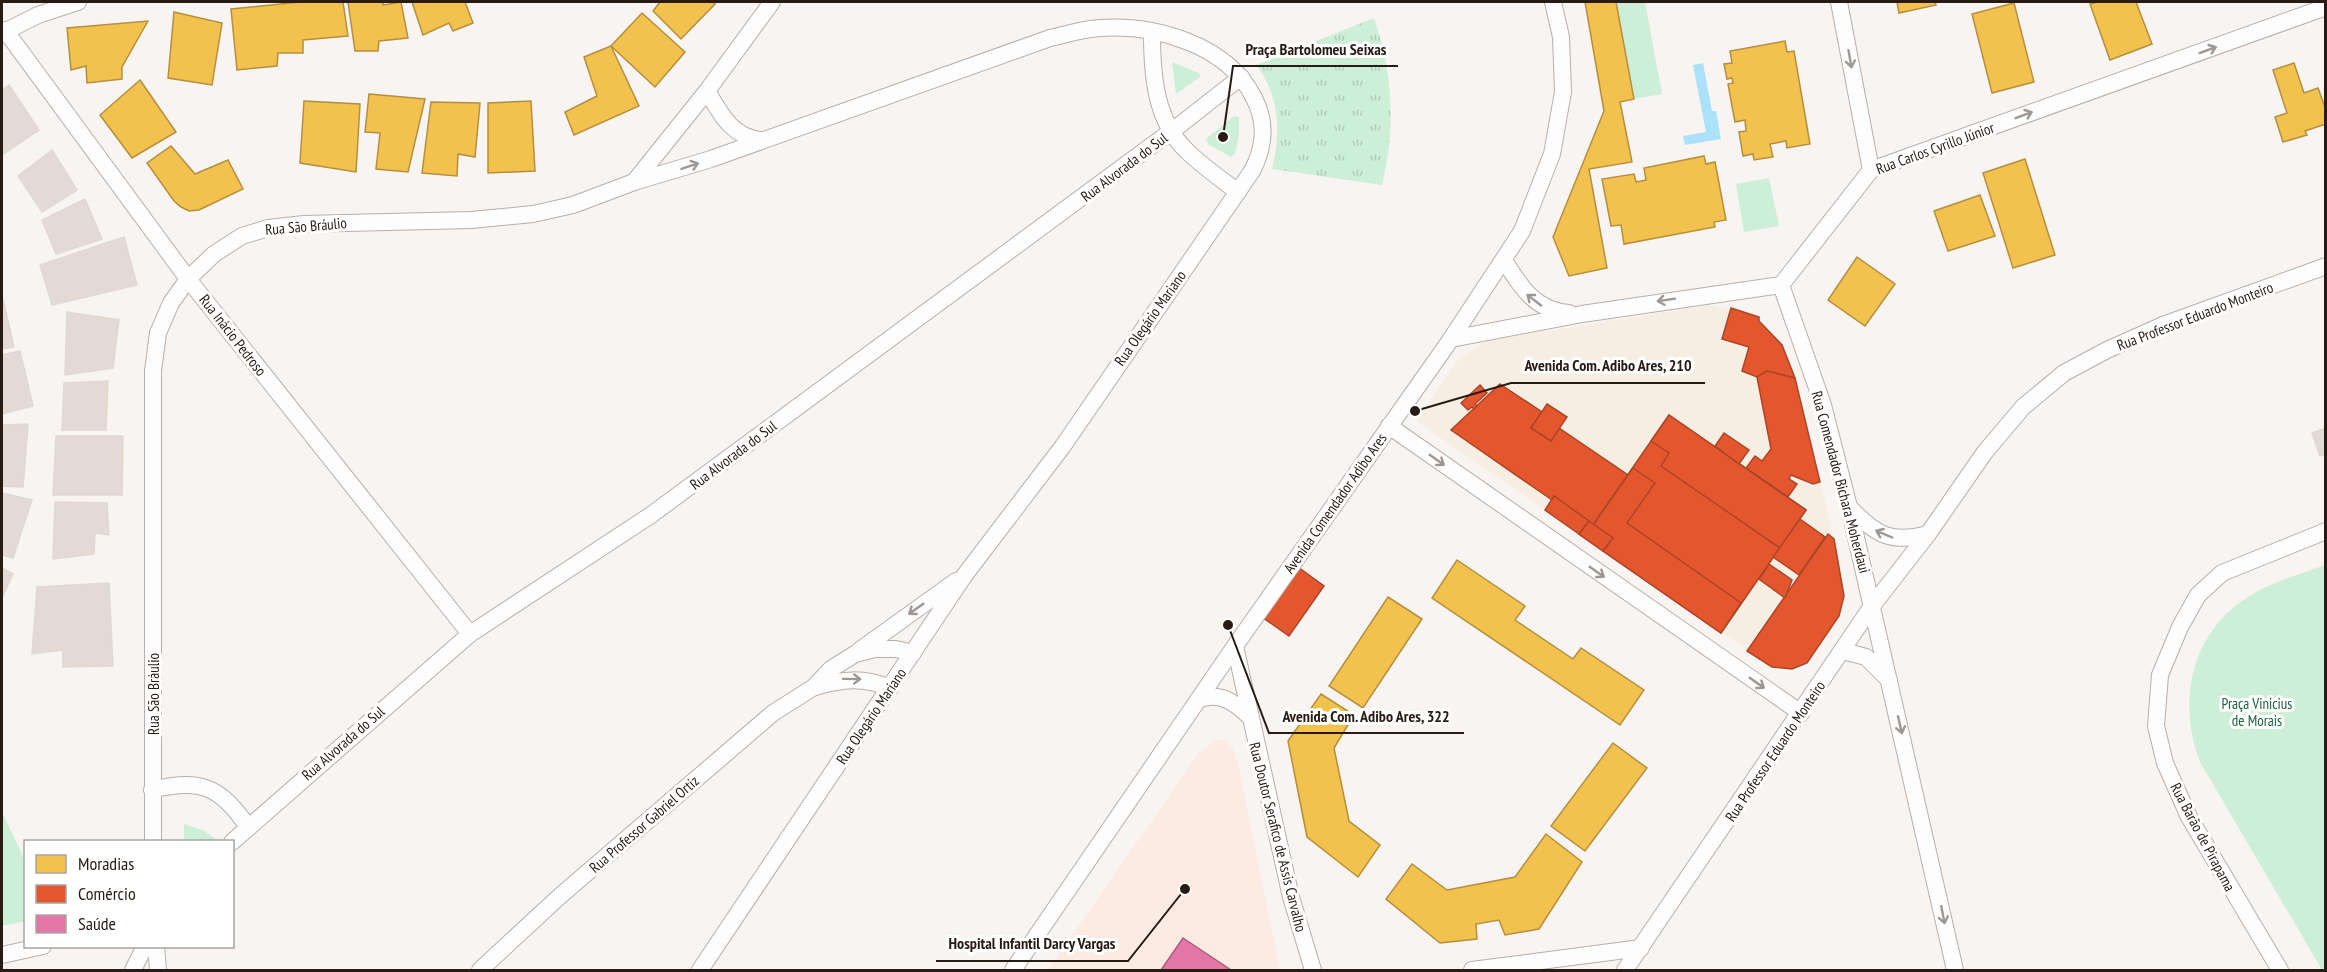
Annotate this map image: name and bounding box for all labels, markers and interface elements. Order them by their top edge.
callout: Praça Bartolomeu Seixas [1233,32,1398,66]
text: Praça Bartolomeu Seixas [1246,39,1387,59]
one-way arrow [2198,43,2217,54]
one-way arrow [1845,49,1856,68]
one-way arrow [2015,109,2033,120]
street label: Rua Carlos Cyrillo Júnior [1873,117,1998,178]
street label: Rua Alvorada do Sul [1077,128,1172,206]
one-way arrow [680,160,699,171]
street label: Rua São Bráulio [264,213,348,239]
street label: Rua Olegário Mariano [1110,267,1190,369]
street label: Rua Professor Eduardo Monteiro [2114,277,2276,355]
street label: Rua Inácio Pedroso [195,290,271,380]
one-way arrow [1527,293,1543,306]
one-way arrow [1657,295,1677,306]
callout: Avenida Com. Adibo Ares, 210 [1511,349,1705,383]
text: Avenida Com. Adibo Ares, 210 [1523,355,1692,375]
street label: Rua Comendador Bichara Moherdaui [1808,389,1874,575]
street label: Rua Alvorada do Sul [686,416,781,494]
street label: Avenida Comendador Adibo Ares [1279,429,1391,577]
one-way arrow [1428,454,1444,466]
one-way arrow [1875,528,1894,539]
one-way arrow [1588,565,1605,578]
one-way arrow [908,603,924,615]
street label: Rua São Bráulio [144,653,163,735]
street label: Rua Olegário Mariano [832,664,910,768]
one-way arrow [842,674,862,685]
street label: Rua Professor Eduardo Monteiro [1721,677,1829,825]
one-way arrow [1748,677,1765,689]
park label: Praça Vinicius de Morais [2222,694,2292,730]
callout: Avenida Com. Adibo Ares, 322 [1269,699,1464,733]
street label: Rua Alvorada do Sul [298,701,389,784]
text: Avenida Com. Adibo Ares, 322 [1281,706,1450,726]
one-way arrow [1894,715,1906,734]
street label: Rua Doutor Serafico de Assis Carvalho [1245,740,1311,934]
street label: Rua Professor Gabriel Ortiz [585,771,703,877]
street label: Rua Barão de Pirapama [2166,780,2240,894]
legend [24,840,234,948]
text: Moradias [78,852,134,875]
text: Comércio [78,882,136,905]
one-way arrow [1938,904,1949,924]
text: Saúde [78,912,116,935]
callout: Hospital Infantil Darcy Vargas [936,927,1128,961]
text: Hospital Infantil Darcy Vargas [949,933,1116,953]

